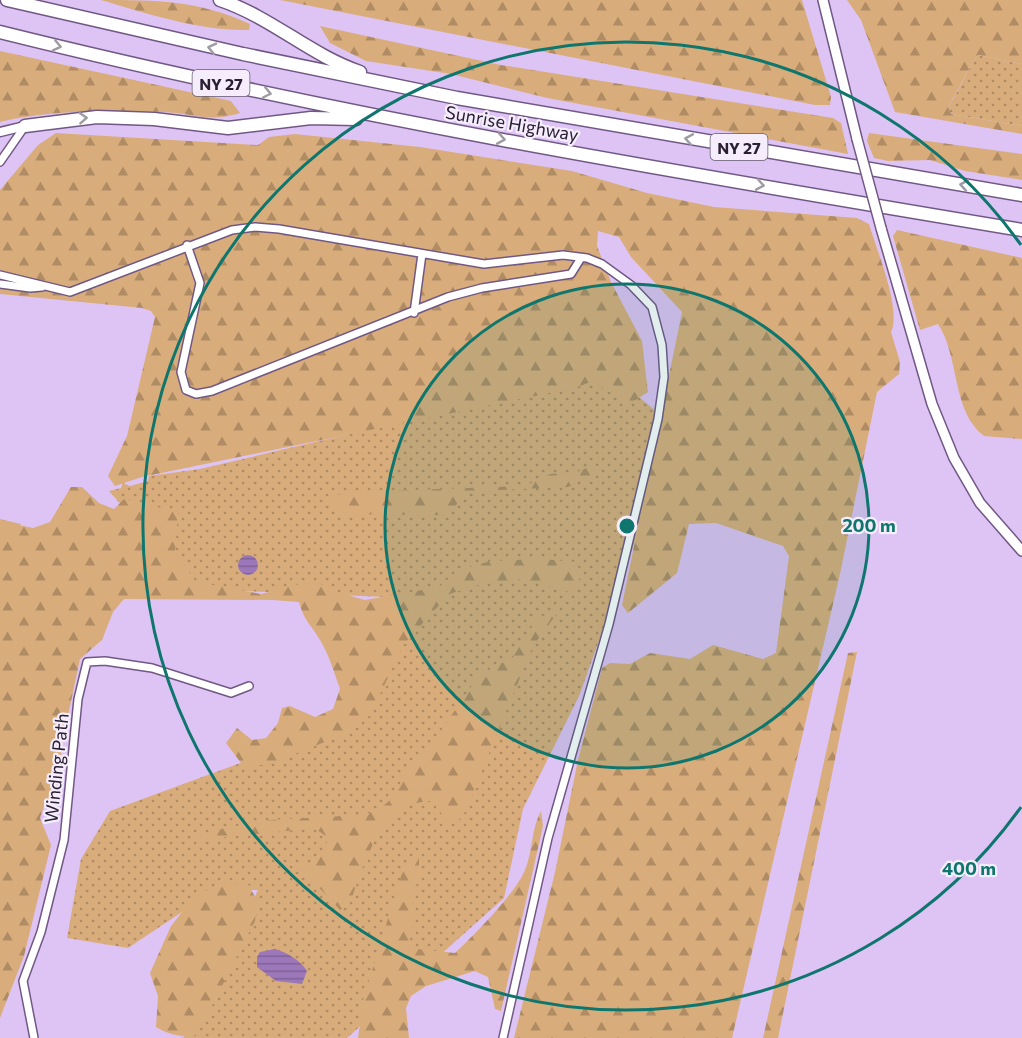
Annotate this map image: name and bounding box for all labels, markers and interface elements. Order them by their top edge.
one-way arrow [52,38,62,51]
one-way arrow [207,42,217,55]
road number: NY 27 [192,70,250,96]
one-way arrow [262,86,272,99]
street label: Sunrise Highway [444,100,580,146]
one-way arrow [79,112,88,125]
one-way arrow [496,133,505,145]
one-way arrow [685,133,694,145]
road number: NY 27 [710,134,768,160]
one-way arrow [755,178,765,191]
one-way arrow [960,179,970,192]
text: 200 m [842,514,896,536]
centre of rings [617,516,637,536]
street label: Winding Path [39,712,73,824]
text: 400 m [942,857,996,879]

